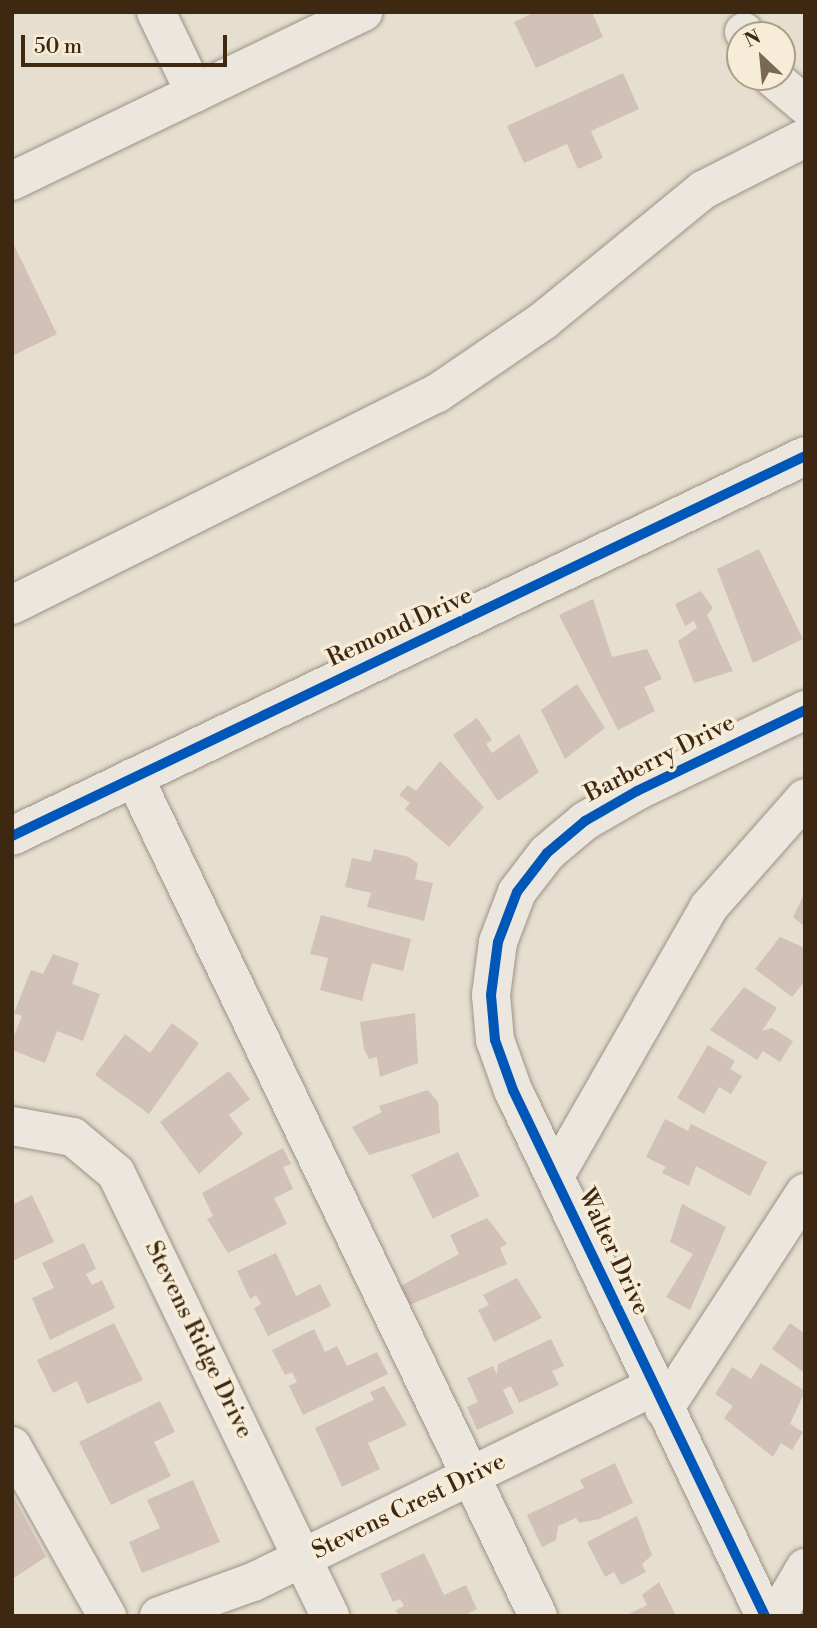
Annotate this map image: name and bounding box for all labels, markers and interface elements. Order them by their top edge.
scale bar [24,21,231,65]
north arrow [726,21,796,91]
text: N [741,25,765,53]
text: 50 m [34,34,82,60]
street label: Remond Drive [323,582,477,674]
street label: Barberry Drive [580,709,740,809]
street label: Walter Drive [571,1184,655,1320]
street label: Stevens Ridge Drive [138,1237,258,1443]
street label: Stevens Crest Drive [308,1448,510,1566]

